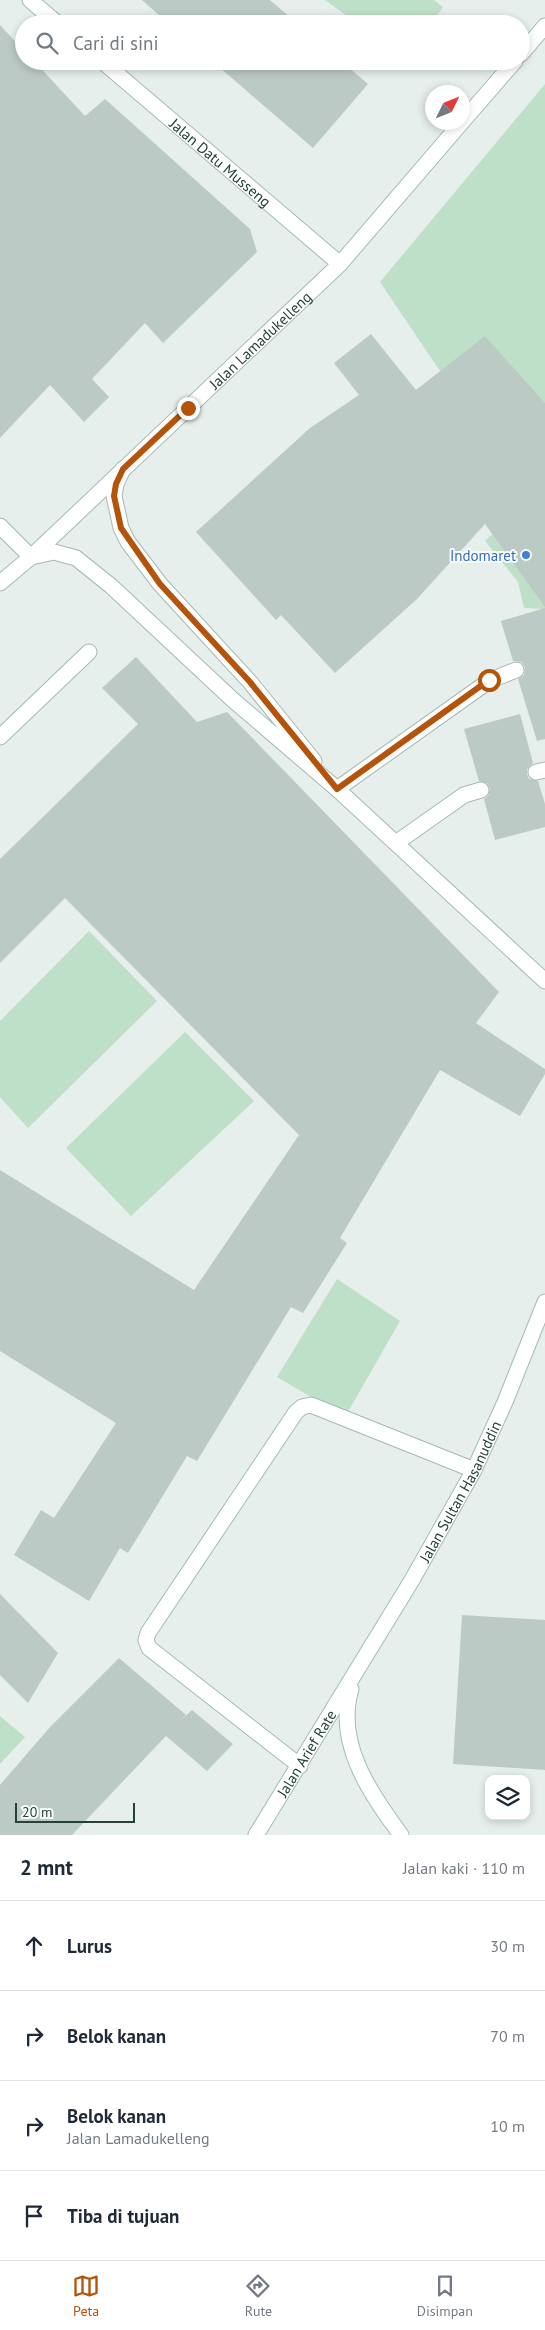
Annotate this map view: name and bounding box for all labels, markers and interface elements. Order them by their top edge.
search box [15,15,530,70]
icon: search [33,29,61,57]
text: Cari di sini [73,31,159,55]
north arrow [425,85,470,130]
street label: Jalan Datu Musseng [165,113,275,211]
street label: Jalan Lamadukelleng [204,287,315,394]
route end [177,397,200,420]
place label: Indomaret [450,546,516,565]
marker: Indomaret [520,549,532,561]
route start [478,669,501,692]
street label: Jalan Sultan Hasanuddin [414,1417,505,1566]
street label: Jalan Arief Rate [272,1706,340,1801]
map controls [485,1775,530,1820]
button: layers [485,1775,530,1820]
scale bar [15,1800,135,1823]
text: 20 m [22,1803,52,1821]
text: 2 mnt [20,1854,73,1881]
text: Jalan kaki · 110 m [403,1858,525,1878]
icon: ahead [20,1932,48,1960]
text: Lurus [67,1934,112,1958]
text: 30 m [490,1936,525,1956]
icon: right [20,2022,48,2050]
text: Belok kanan [67,2024,166,2048]
text: 70 m [490,2026,525,2046]
text: Belok kanan [67,2104,166,2128]
icon: right [20,2112,48,2140]
text: 10 m [490,2116,525,2136]
text: Jalan Lamadukelleng [67,2128,210,2148]
icon: arrive [20,2202,48,2230]
text: Tiba di tujuan [67,2204,179,2228]
tab: Peta [72,2272,100,2320]
tab: Rute [244,2272,272,2320]
tab: Disimpan [417,2272,473,2320]

